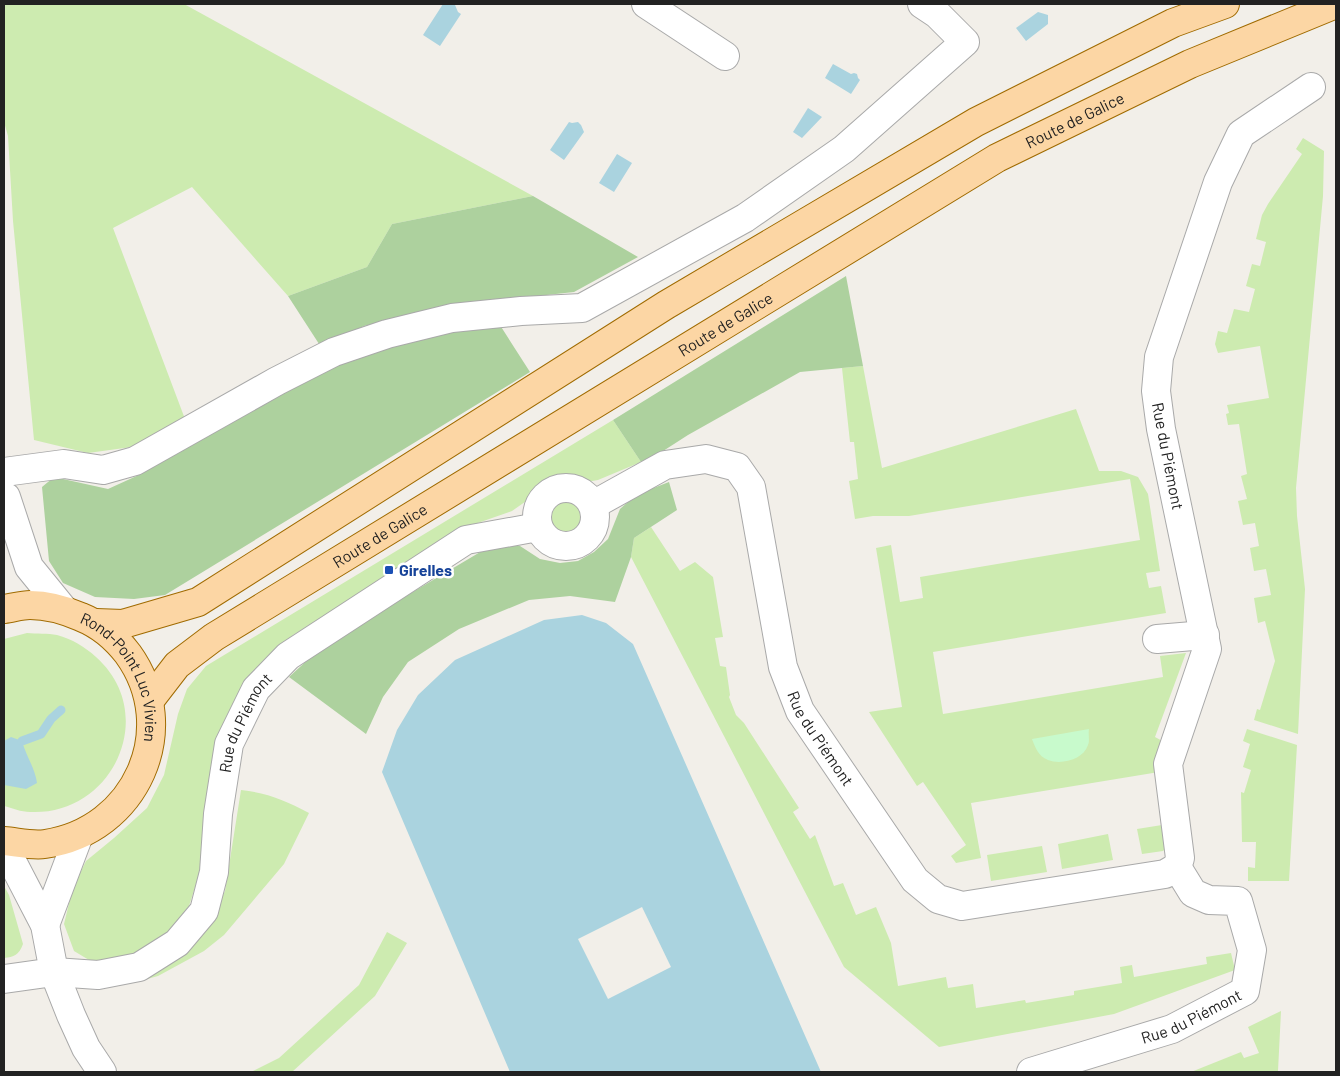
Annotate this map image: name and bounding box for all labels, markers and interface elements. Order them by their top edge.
street label: Route de Galice [1022,88,1127,152]
street label: Route de Galice [674,288,776,360]
street label: Rue du Piémont [1149,401,1188,511]
street label: Route de Galice [329,499,430,571]
place label: Girelles [399,560,452,579]
marker: Girelles [383,564,395,576]
street label: Rond-Point Luc Vivien [78,608,161,743]
street label: Rue du Piémont [215,669,276,774]
street label: Rue du Piémont [784,688,858,789]
street label: Rue du Piémont [1139,985,1245,1047]

